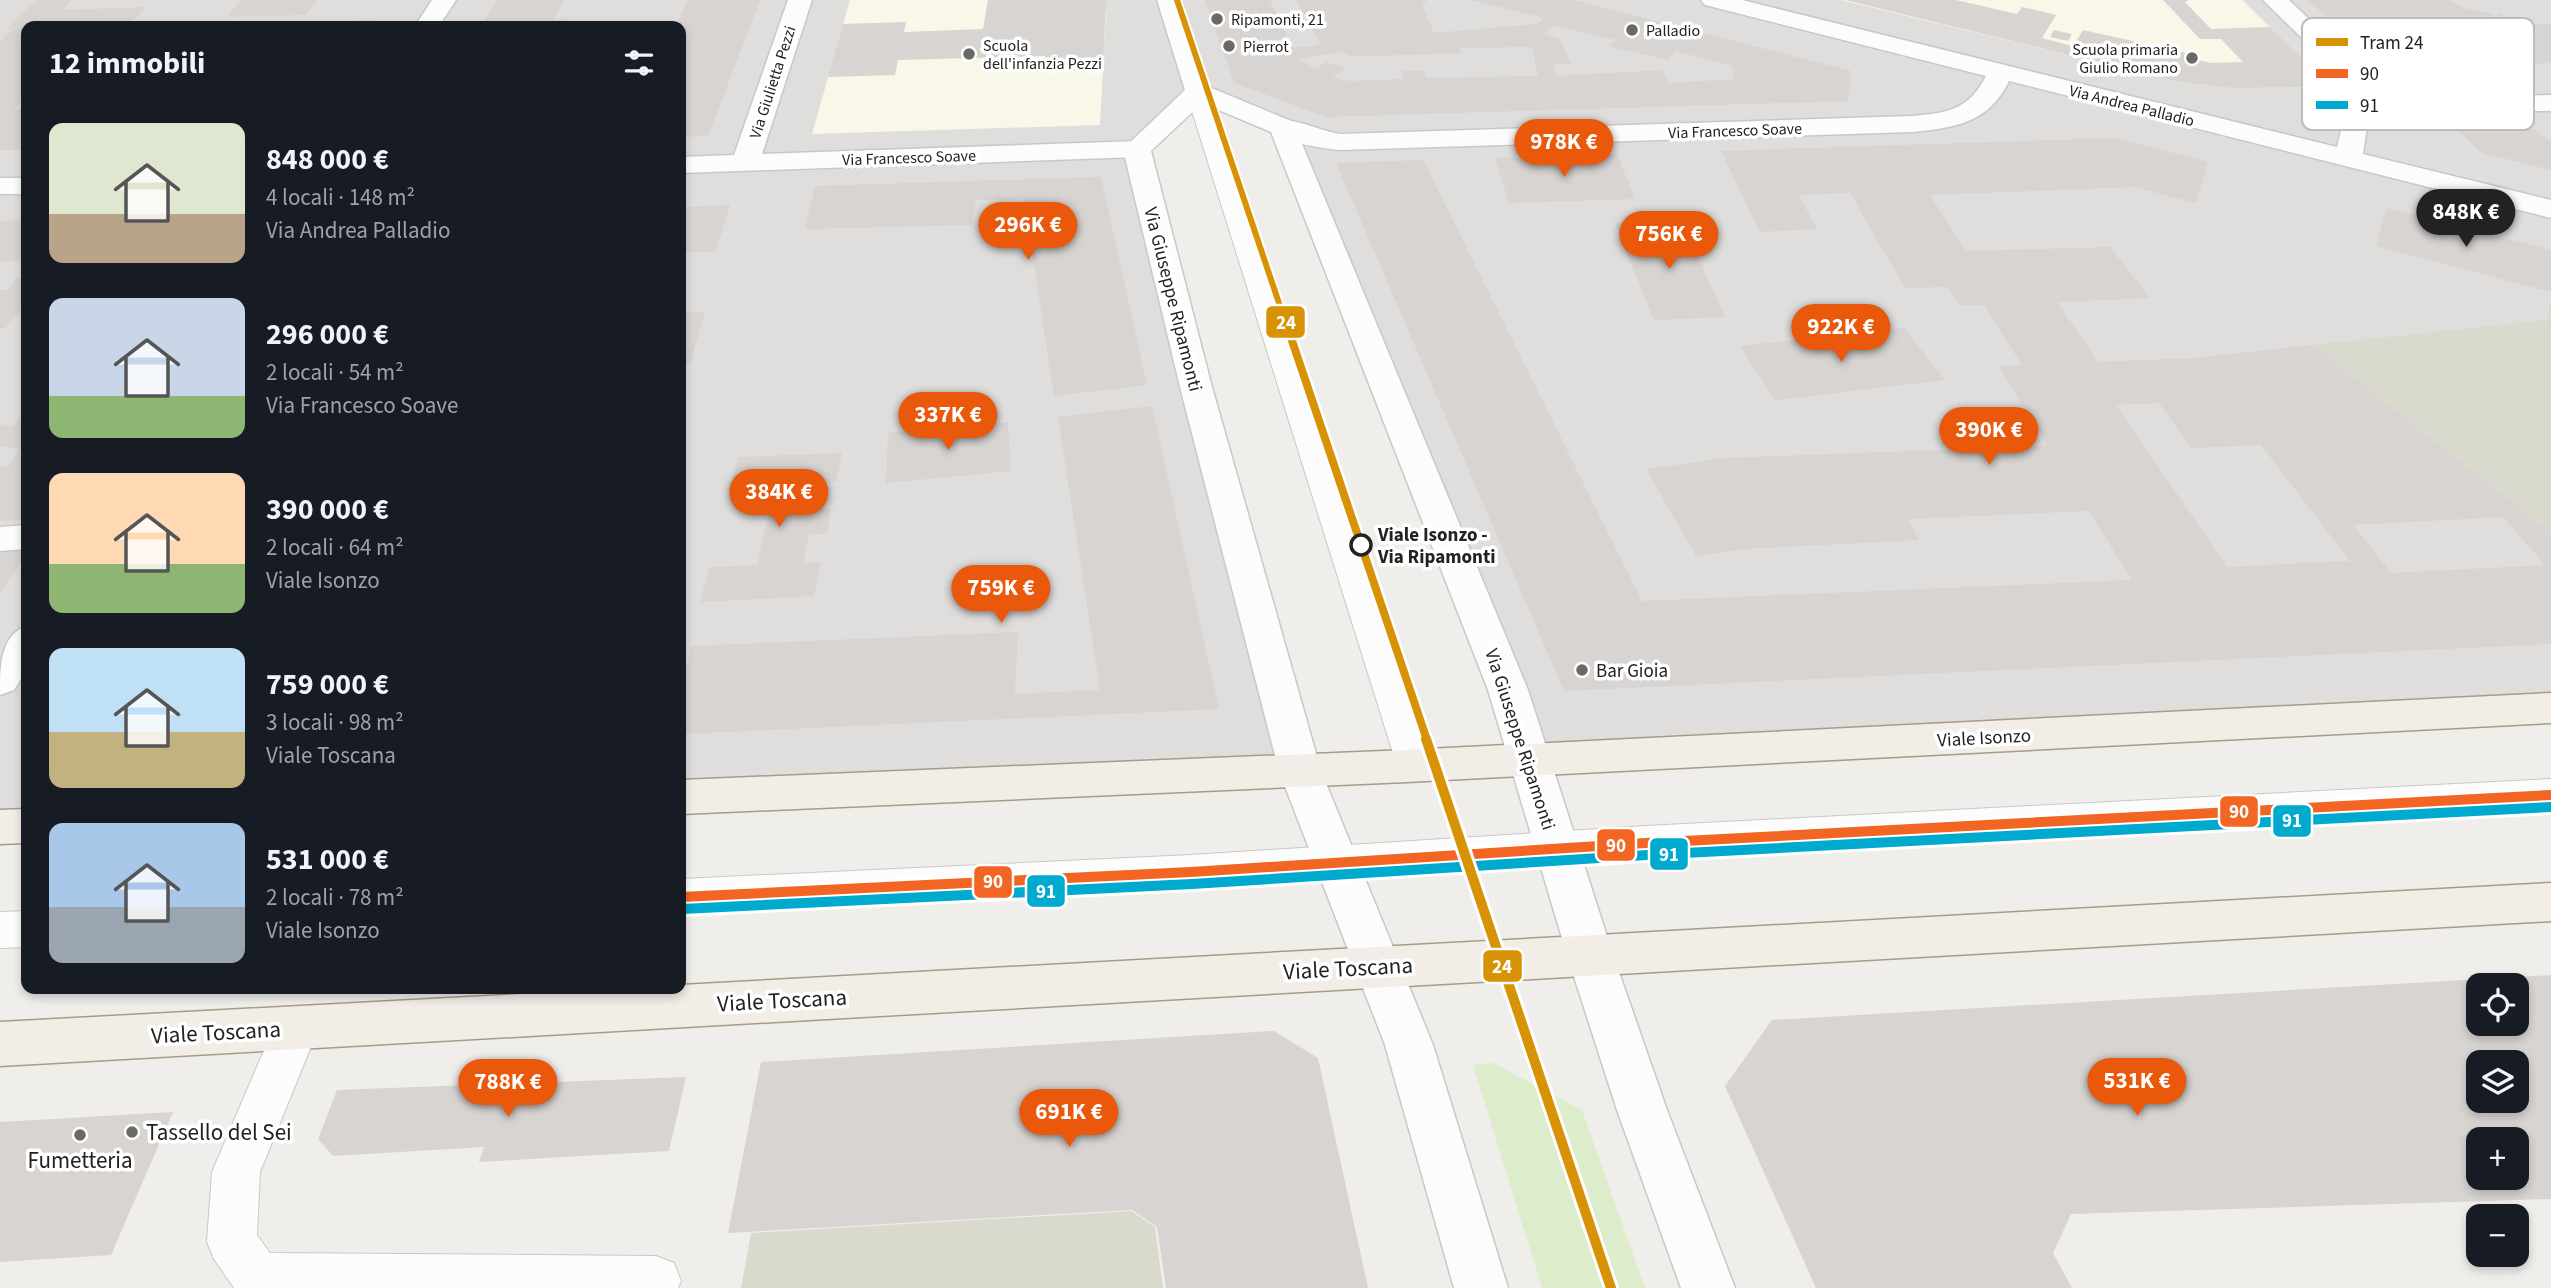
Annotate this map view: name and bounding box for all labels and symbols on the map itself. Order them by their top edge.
place label: Ripamonti, 21 [1231,9,1324,31]
marker: Ripamonti, 21 [1209,11,1225,27]
legend [2302,18,2534,130]
place label: Palladio [1646,20,1700,42]
marker: Palladio [1624,22,1640,38]
street label: Via Giulietta Pezzi [744,23,802,142]
text: Tram 24 [2360,30,2423,57]
place label: Scuola dell'infanzia Pezzi [983,35,1102,75]
place label: Pierrot [1243,36,1289,58]
marker: Pierrot [1221,38,1237,54]
place label: Scuola primaria Giulio Romano [2072,39,2178,79]
marker: Scuola dell'infanzia Pezzi [961,46,977,62]
marker: Scuola primaria Giulio Romano [2184,50,2200,66]
text: 90 [2360,61,2379,88]
street label: Via Andrea Palladio [2067,80,2197,132]
text: 91 [2360,93,2379,120]
street label: Via Francesco Soave [1668,118,1802,144]
pin: 978K € [1507,120,1621,179]
street label: Via Francesco Soave [842,145,976,171]
pin: 848K € [2409,190,2523,249]
pin: 296K € [971,202,1085,262]
street label: Via Giuseppe Ripamonti [1137,204,1209,394]
pin: 756K € [1612,212,1726,271]
pin: 922K € [1784,304,1898,364]
line badge: 24 [1265,305,1306,339]
text: 24 [1276,310,1296,337]
pin: 337K € [891,392,1005,452]
pin: 390K € [1932,407,2046,467]
pin: 384K € [722,470,836,529]
place label: Viale Isonzo - Via Ripamonti [1377,522,1495,571]
marker: Viale Isonzo - Via Ripamonti [1350,534,1372,556]
pin: 759K € [944,566,1058,625]
street label: Via Giuseppe Ripamonti [1478,645,1562,834]
place label: Bar Gioia [1596,658,1668,685]
marker: Bar Gioia [1574,662,1590,678]
street label: Viale Isonzo [1936,723,2032,754]
line badge: 90 [2219,795,2259,828]
text: 90 [2229,799,2249,826]
line badge: 91 [2272,804,2312,838]
text: 91 [2282,808,2302,835]
line badge: 90 [1596,828,1636,862]
text: 90 [1606,833,1626,860]
line badge: 91 [1649,837,1689,871]
text: 91 [1659,842,1679,869]
line badge: 90 [973,865,1013,899]
text: 90 [983,869,1003,896]
line badge: 91 [1026,874,1066,908]
text: 91 [1036,879,1056,906]
street label: Viale Toscana [1282,949,1414,988]
line badge: 24 [1482,949,1523,983]
text: 24 [1492,954,1512,981]
street label: Viale Toscana [716,981,848,1020]
street label: Viale Toscana [150,1013,282,1052]
pin: 531K € [2080,1058,2194,1118]
pin: 788K € [451,1060,565,1119]
pin: 691K € [1012,1090,1126,1149]
place label: Tassello del Sei [146,1116,292,1149]
marker: Tassello del Sei [124,1124,140,1140]
marker: Fumetteria [72,1127,88,1143]
place label: Fumetteria [27,1144,133,1177]

